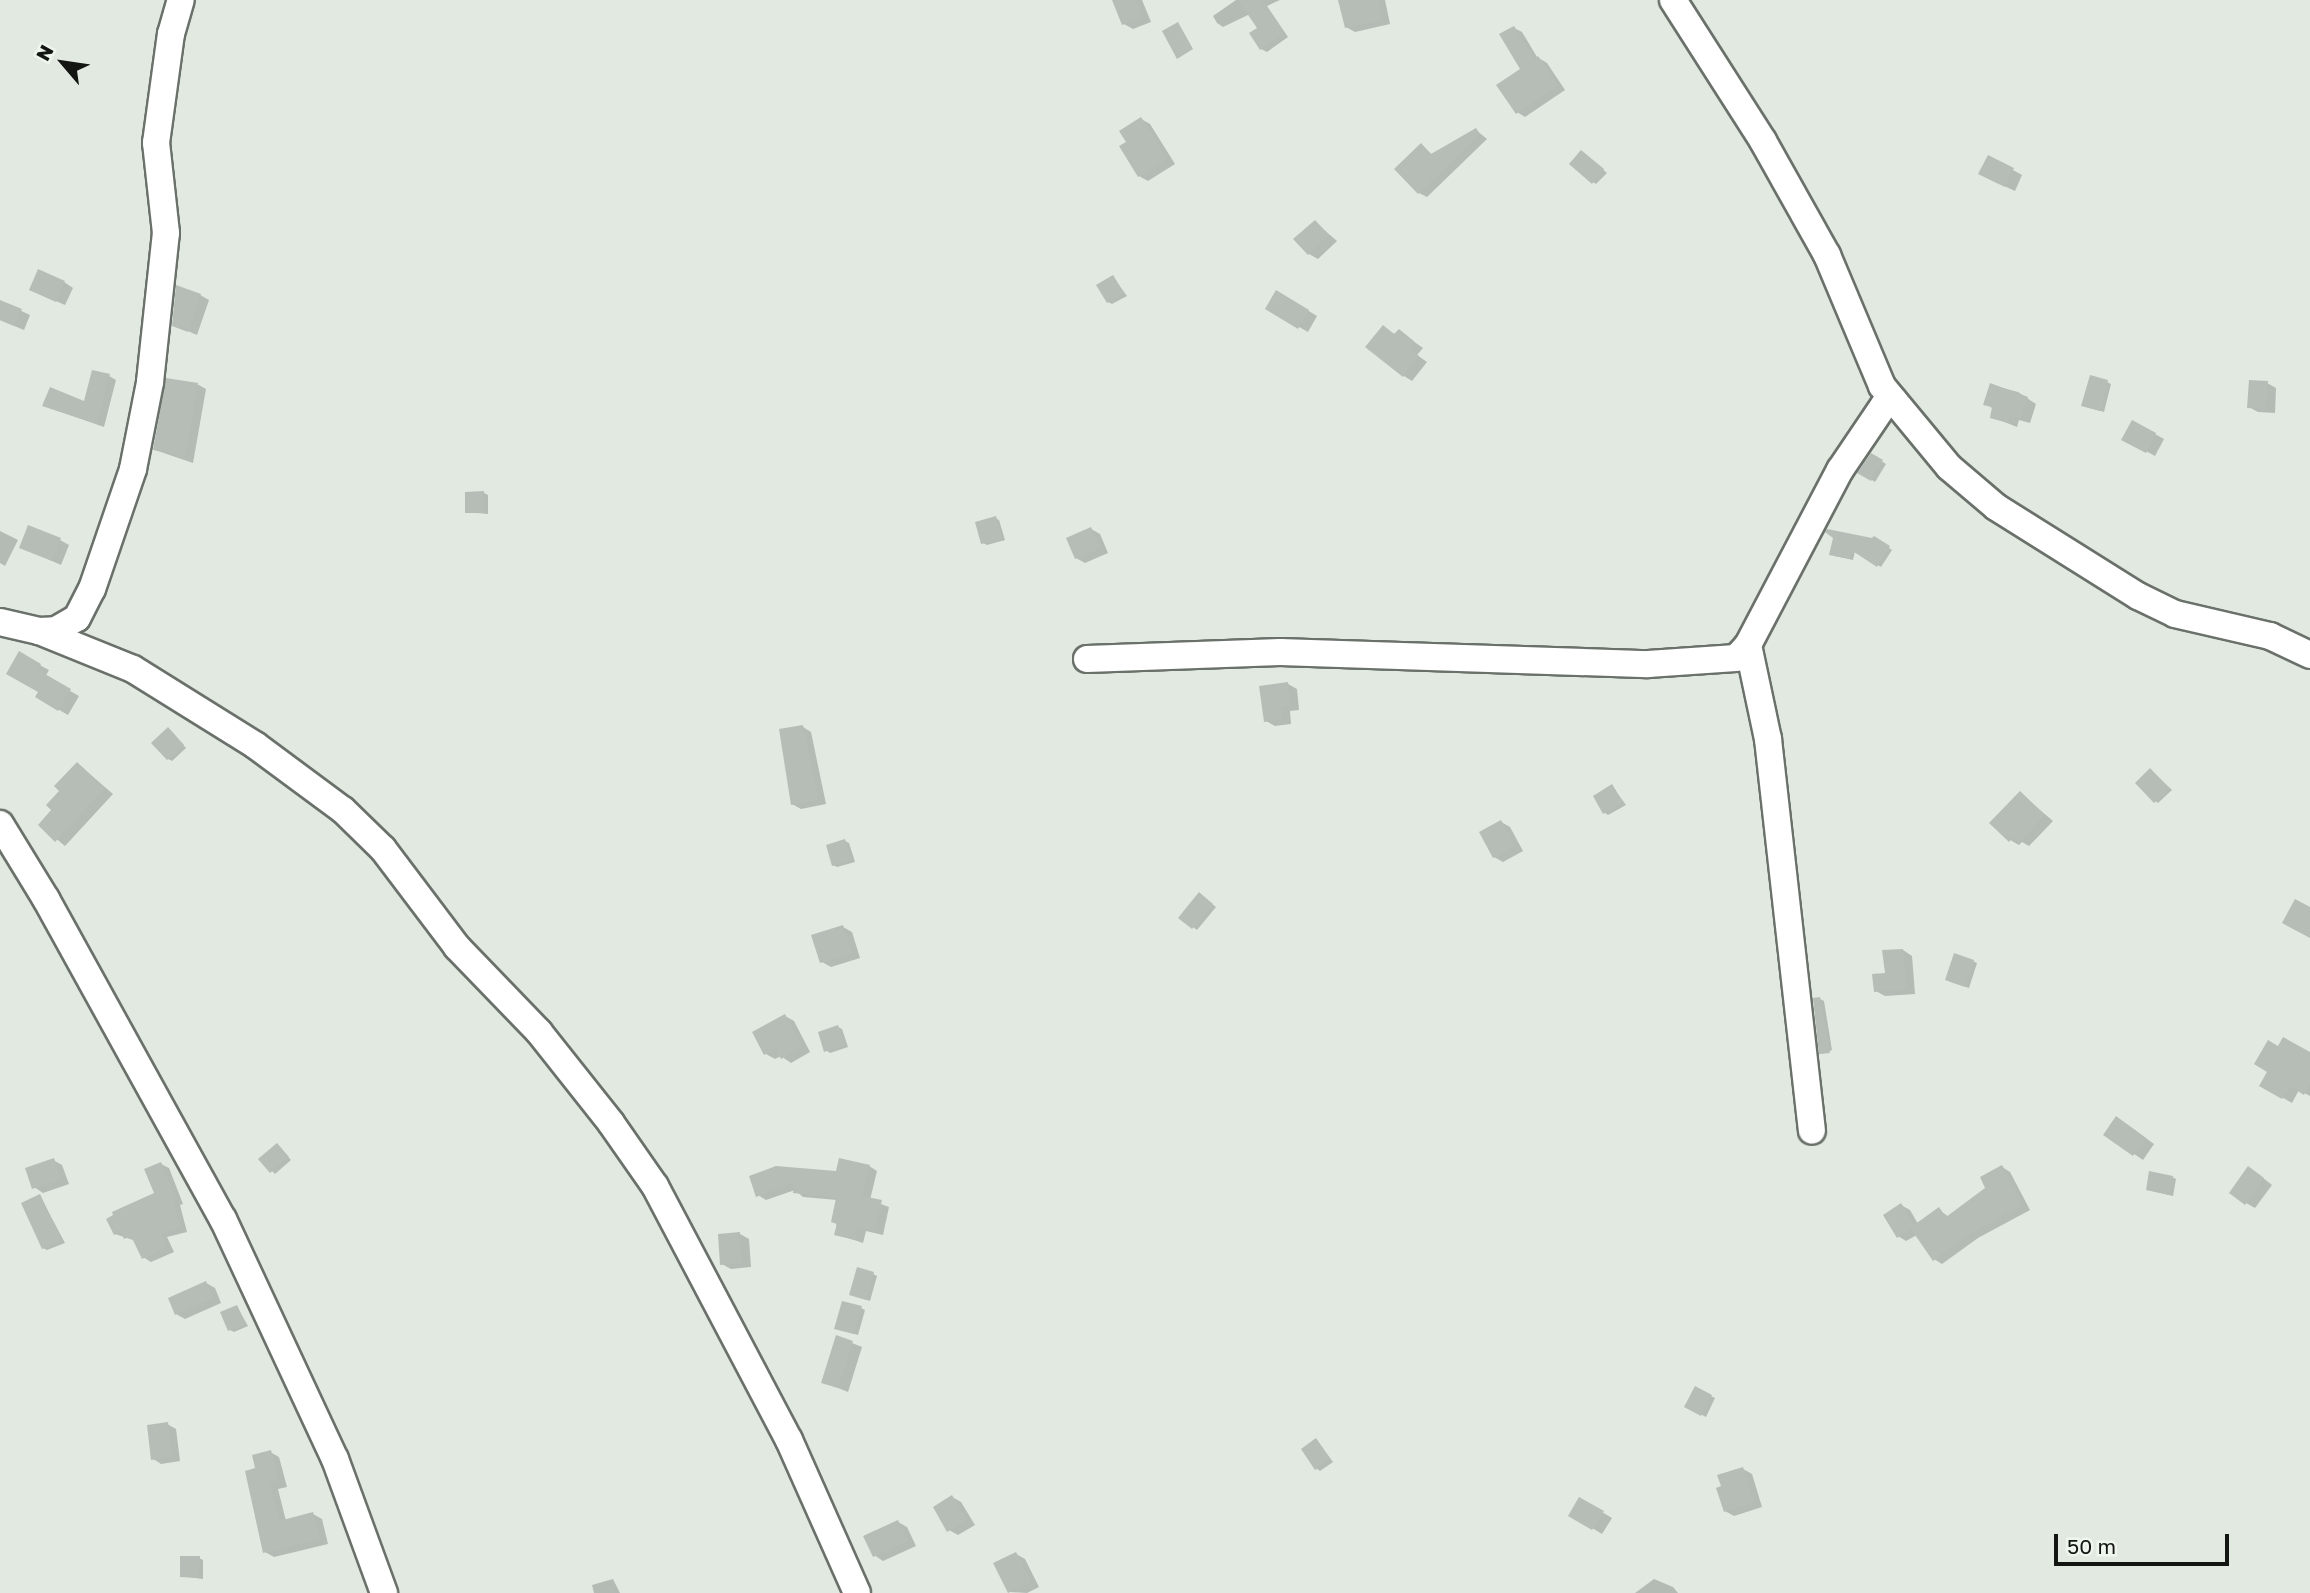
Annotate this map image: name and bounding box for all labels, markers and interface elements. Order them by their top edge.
north arrow [28,28,98,98]
text: N [31,41,58,64]
scale bar [2058,1520,2233,1564]
text: 50 m [2067,1533,2116,1559]

